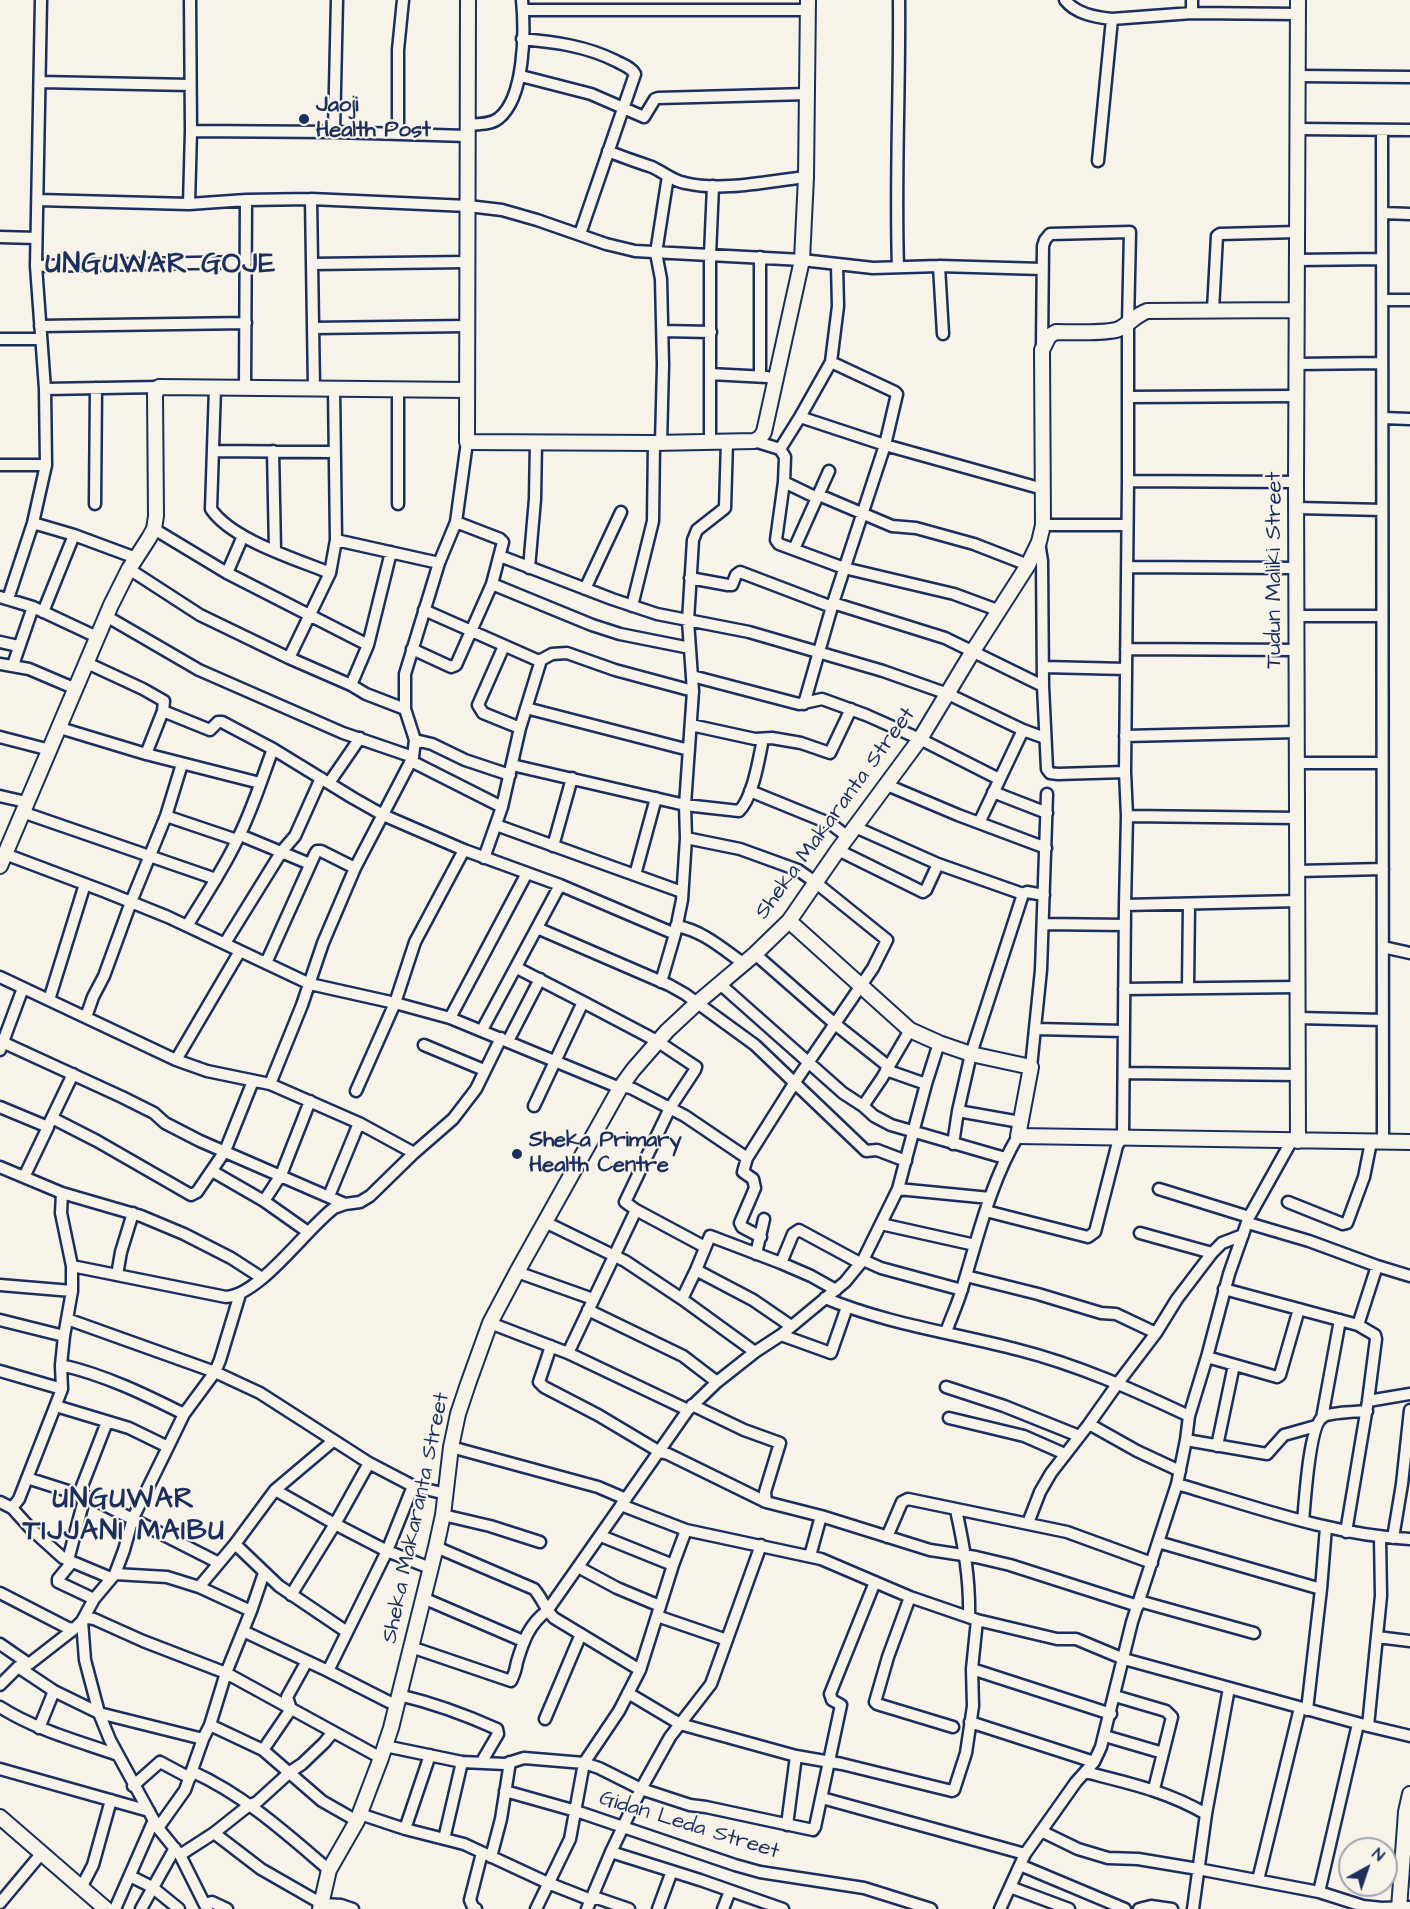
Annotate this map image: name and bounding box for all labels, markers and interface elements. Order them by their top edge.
place label: Jaoji Health Post [316,93,431,144]
marker: Jaoji Health Post [297,112,311,126]
district label: UNGUWAR GOJE [45,249,277,283]
street label: Tudun Maliki Street [1262,472,1288,668]
street label: Sheka Makaranta Street [750,703,922,925]
place label: Sheka Primary Health Centre [529,1128,681,1180]
marker: Sheka Primary Health Centre [510,1147,524,1161]
street label: Sheka Makaranta Street [378,1390,456,1646]
district label: UNGUWAR TIJJANI MAIBU [23,1484,225,1550]
street label: Gidan Leda Street [596,1786,782,1866]
north arrow [1338,1837,1398,1897]
text: N [1367,1843,1389,1866]

